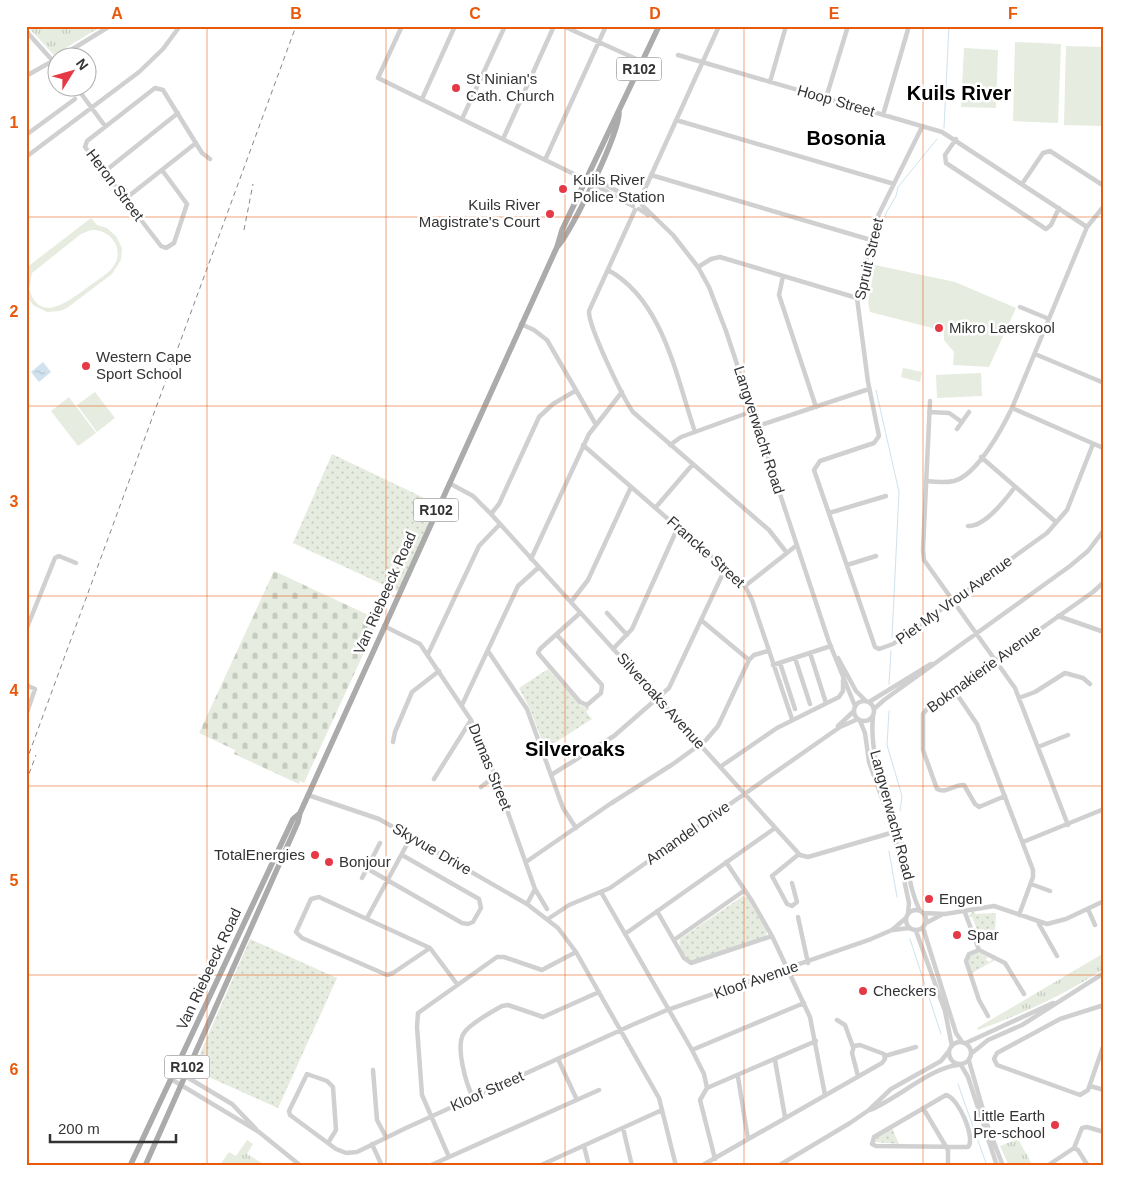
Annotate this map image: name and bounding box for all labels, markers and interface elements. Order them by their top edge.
text: A [111,5,123,22]
text: B [290,5,302,22]
text: C [469,5,481,22]
text: D [649,5,661,22]
text: E [829,5,840,22]
text: F [1008,5,1018,22]
north arrow [48,48,98,98]
text: N [73,55,92,73]
road number: R102 [616,58,662,80]
place label: St Ninian's Cath. Church [466,70,554,104]
street label: Hoop Street [795,81,878,120]
marker: St Ninian's Cath. Church [450,82,462,94]
district label: Kuils River [907,82,1011,104]
text: 1 [10,114,19,131]
district label: Bosonia [807,127,886,149]
street label: Heron Street [83,146,148,224]
place label: Kuils River Police Station [573,171,665,205]
marker: Kuils River Police Station [557,183,569,195]
place label: Kuils River Magistrate's Court [419,196,541,230]
marker: Kuils River Magistrate's Court [544,208,556,220]
street label: Spruit Street [851,216,886,301]
text: 2 [10,303,19,320]
place label: Mikro Laerskool [949,319,1055,336]
marker: Mikro Laerskool [933,322,945,334]
place label: Western Cape Sport School [96,348,192,382]
marker: Western Cape Sport School [80,360,92,372]
street label: Langverwacht Road [731,364,788,496]
text: 3 [10,493,19,510]
road number: R102 [414,498,458,522]
street label: Francke Street [664,512,749,591]
street label: Van Riebeeck Road [350,529,419,657]
street label: Piet My Vrou Avenue [892,552,1015,647]
street label: Bokmakierie Avenue [924,622,1044,716]
street label: Silveroaks Avenue [614,649,709,752]
text: 4 [10,682,19,699]
street label: Dumas Street [465,721,516,813]
district label: Silveroaks [525,738,625,760]
street label: Langverwacht Road [867,748,918,882]
street label: Amandel Drive [643,797,733,868]
street label: Skyvue Drive [390,819,475,878]
place label: TotalEnergies [214,846,305,863]
marker: TotalEnergies [309,849,321,861]
place label: Bonjour [339,853,391,870]
marker: Bonjour [323,856,335,868]
text: 5 [10,872,19,889]
place label: Engen [939,890,982,907]
marker: Engen [923,893,935,905]
street label: Van Riebeeck Road [173,905,244,1032]
place label: Spar [967,926,999,943]
marker: Spar [951,929,963,941]
street label: Kloof Avenue [711,957,800,1002]
place label: Checkers [873,982,936,999]
marker: Checkers [857,985,869,997]
road number: R102 [164,1056,210,1078]
text: 6 [10,1061,19,1078]
street label: Kloof Street [448,1067,527,1114]
place label: Little Earth Pre-school [973,1107,1045,1141]
scale bar [50,1112,176,1144]
marker: Little Earth Pre-school [1049,1119,1061,1131]
text: 200 m [58,1120,100,1137]

